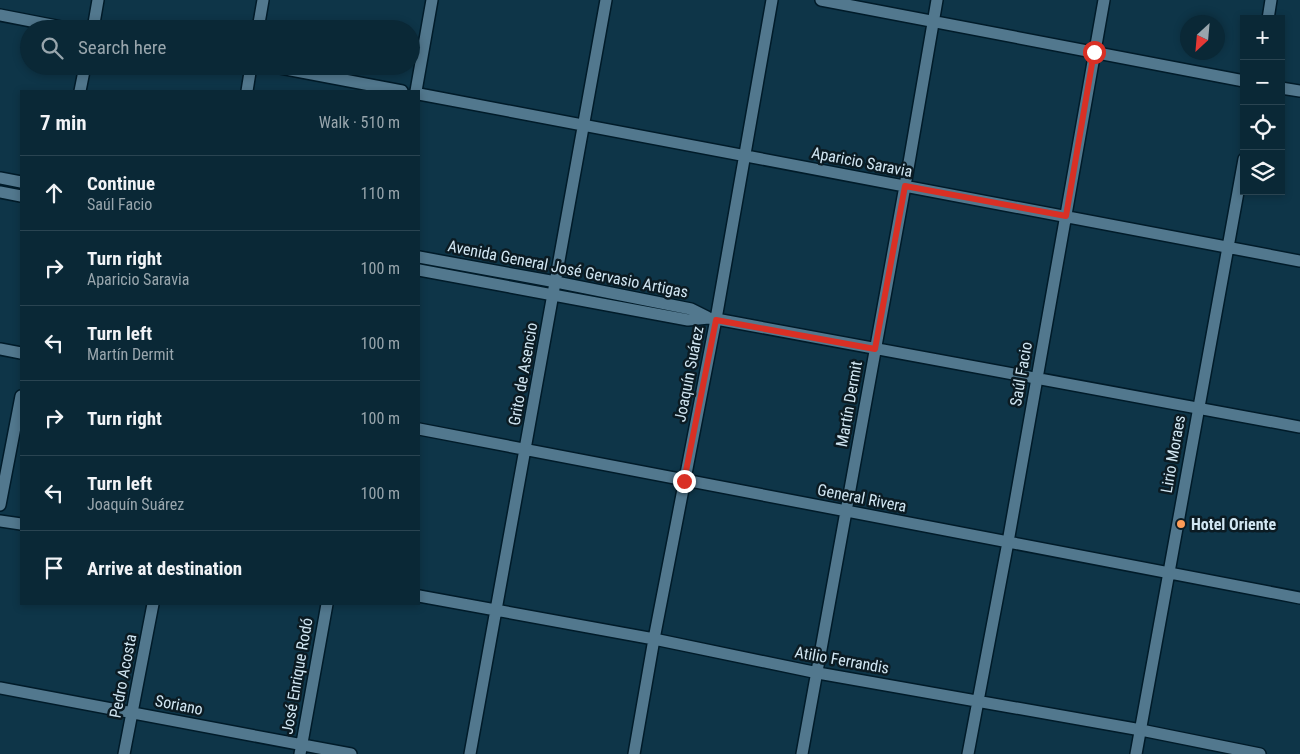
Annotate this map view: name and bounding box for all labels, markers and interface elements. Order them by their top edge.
north arrow [1180,15,1225,60]
map controls [1240,15,1285,195]
button: + [1240,15,1285,60]
search box [20,20,420,75]
icon: search [38,34,66,62]
text: Search here [78,36,166,59]
route start [1083,41,1106,64]
button: − [1240,60,1285,105]
button: locate [1240,105,1285,150]
text: 7 min [40,111,87,135]
text: Walk · 510 m [319,113,400,132]
street label: Aparicio Saravia [810,143,914,181]
button: layers [1240,150,1285,195]
text: Continue [87,172,155,195]
icon: ahead [40,179,68,207]
text: 110 m [361,184,400,203]
text: Saúl Facio [87,195,152,214]
street label: Avenida General José Gervasio Artigas [446,236,690,302]
text: Turn right [87,247,162,270]
icon: right [40,254,68,282]
text: 100 m [361,259,400,278]
text: Aparicio Saravia [87,270,189,289]
street label: Grito de Asencio [505,321,541,427]
text: Turn left [87,322,152,345]
street label: Joaquín Suárez [670,324,708,424]
icon: left [40,329,68,357]
text: 100 m [361,334,400,353]
street label: Saúl Facio [1006,340,1036,408]
text: Martín Dermit [87,345,174,364]
street label: Martín Dermit [832,359,866,448]
icon: right [40,404,68,432]
text: Turn right [87,407,162,430]
text: 100 m [361,409,400,428]
street label: Lirio Moraes [1157,414,1189,494]
route end [673,470,696,493]
text: Turn left [87,472,152,495]
icon: left [40,479,68,507]
street label: General Rivera [816,480,908,516]
text: 100 m [361,484,400,503]
text: Joaquín Suárez [87,495,184,514]
place label: Hotel Oriente [1191,515,1276,534]
marker: Hotel Oriente [1175,518,1187,530]
icon: arrive [40,554,68,582]
text: Arrive at destination [87,557,242,580]
street label: José Enrique Rodó [277,616,317,736]
street label: Pedro Acosta [106,632,140,720]
street label: Atilio Ferrandis [793,642,891,678]
street label: Soriano [153,691,205,719]

